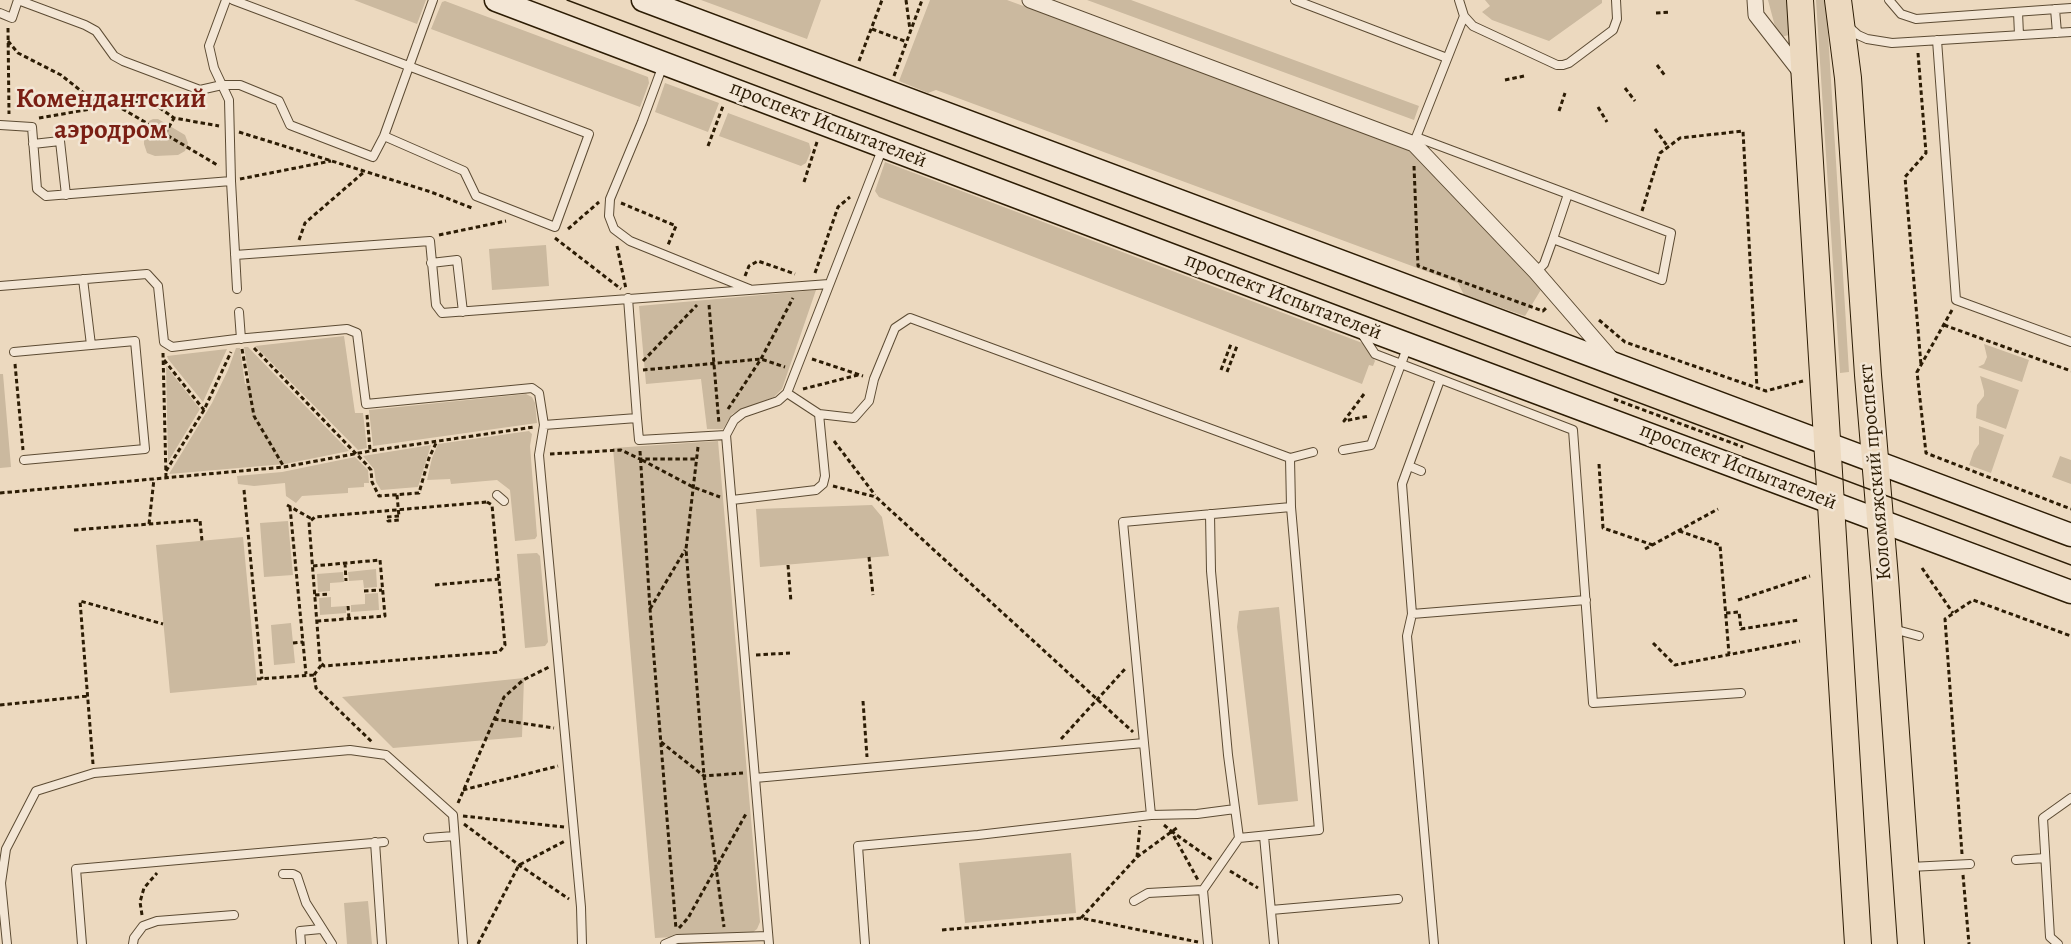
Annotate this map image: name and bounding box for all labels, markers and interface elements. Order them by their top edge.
street label: проспект Испытателей [726,76,930,174]
district label: Комендантский аэродром [16,84,206,147]
street label: проспект Испытателей [1181,248,1385,346]
street label: Коломяжский проспект [1854,363,1898,581]
street label: проспект Испытателей [1636,418,1840,516]

